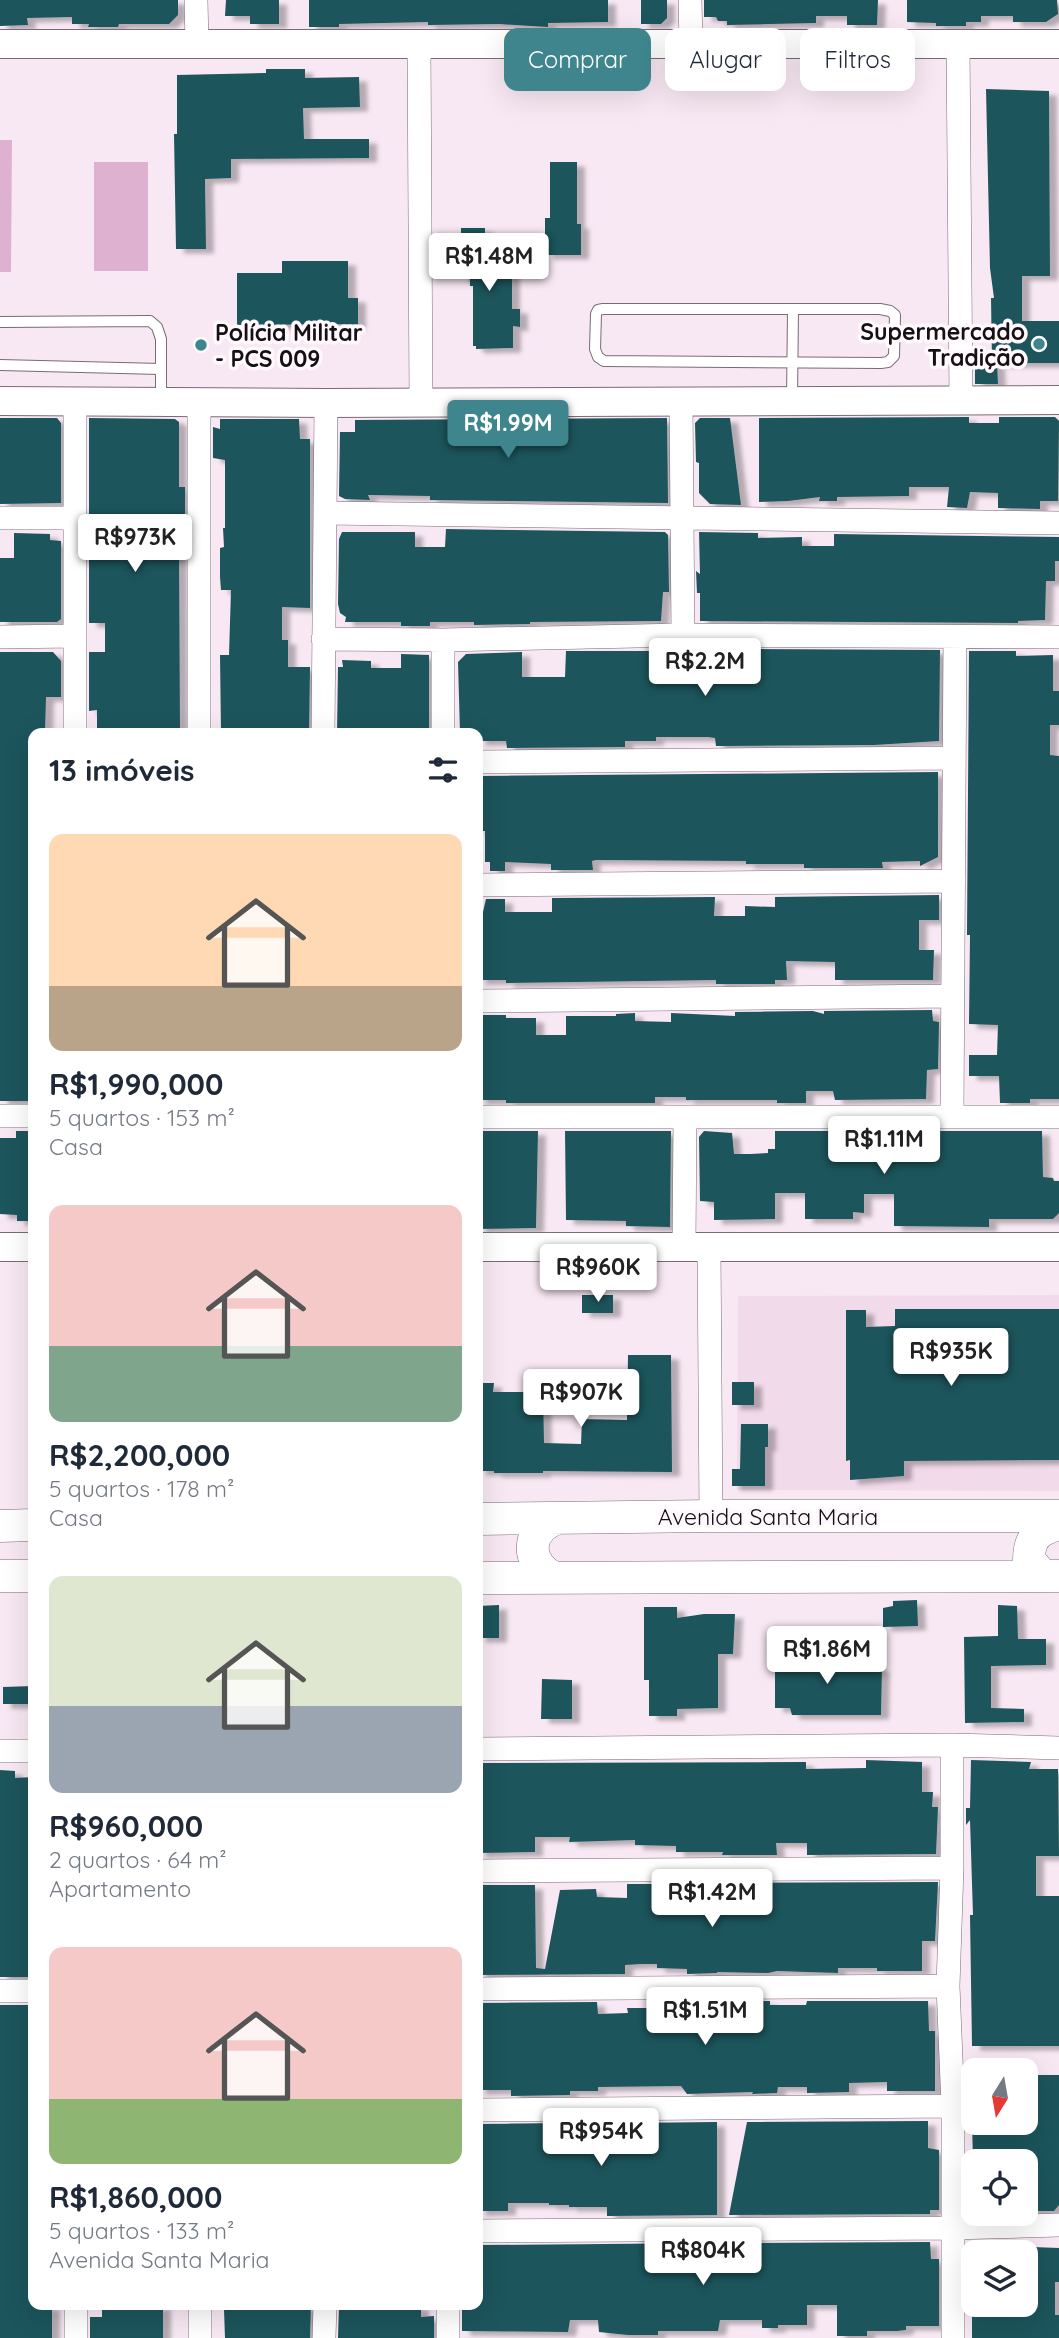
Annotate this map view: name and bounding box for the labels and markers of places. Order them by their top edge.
pin: R$1.48M [424,233,554,293]
place label: Supermercado Tradição [860,317,1025,372]
place label: Polícia Militar - PCS 009 [215,318,363,373]
marker: Supermercado Tradição [1031,336,1047,352]
marker: Polícia Militar - PCS 009 [193,337,209,353]
pin: R$1.99M [443,400,573,460]
pin: R$973K [78,514,192,574]
pin: R$2.2M [648,638,762,698]
pin: R$1.11M [819,1116,949,1176]
pin: R$960K [541,1244,655,1304]
pin: R$935K [894,1328,1008,1388]
pin: R$907K [524,1370,638,1429]
pin: R$1.86M [762,1626,892,1686]
pin: R$1.42M [647,1870,777,1929]
pin: R$1.51M [640,1988,770,2047]
pin: R$954K [544,2108,658,2168]
pin: R$804K [646,2228,760,2287]

